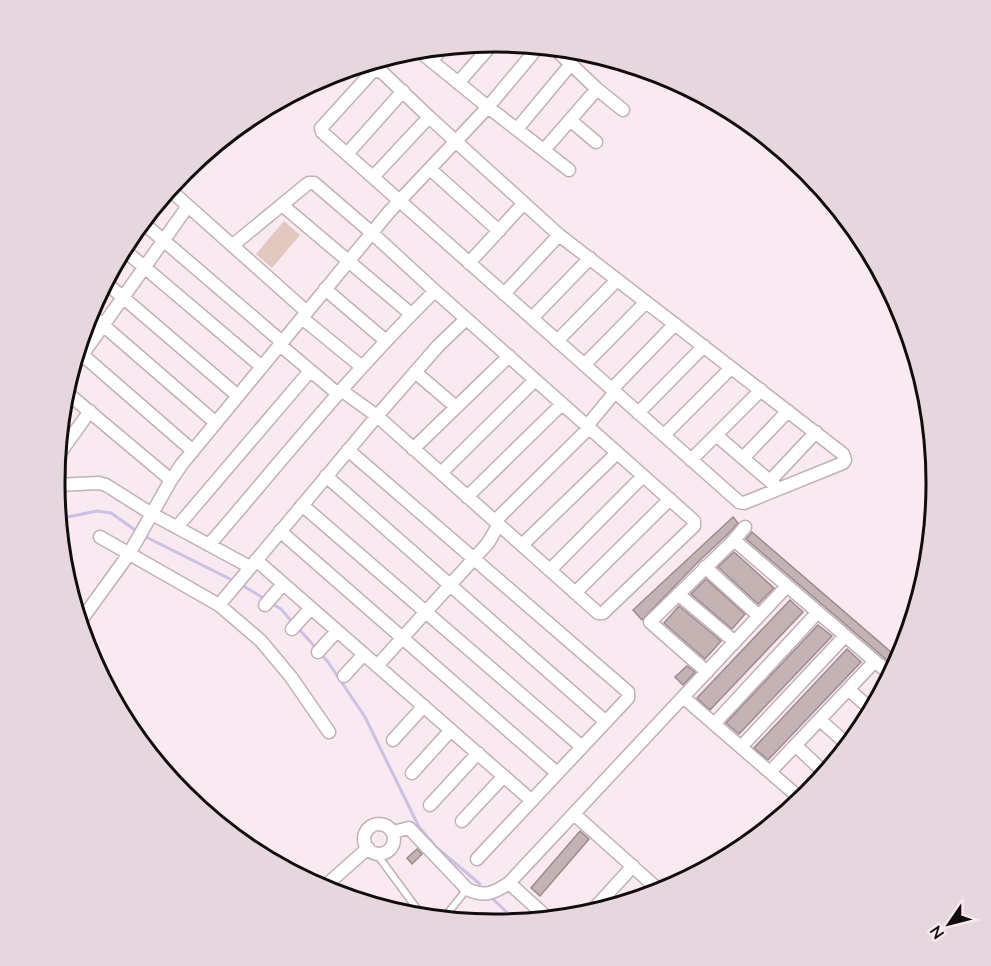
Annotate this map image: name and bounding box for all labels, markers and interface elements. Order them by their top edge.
north arrow [919,894,979,954]
text: N [925,921,950,943]

